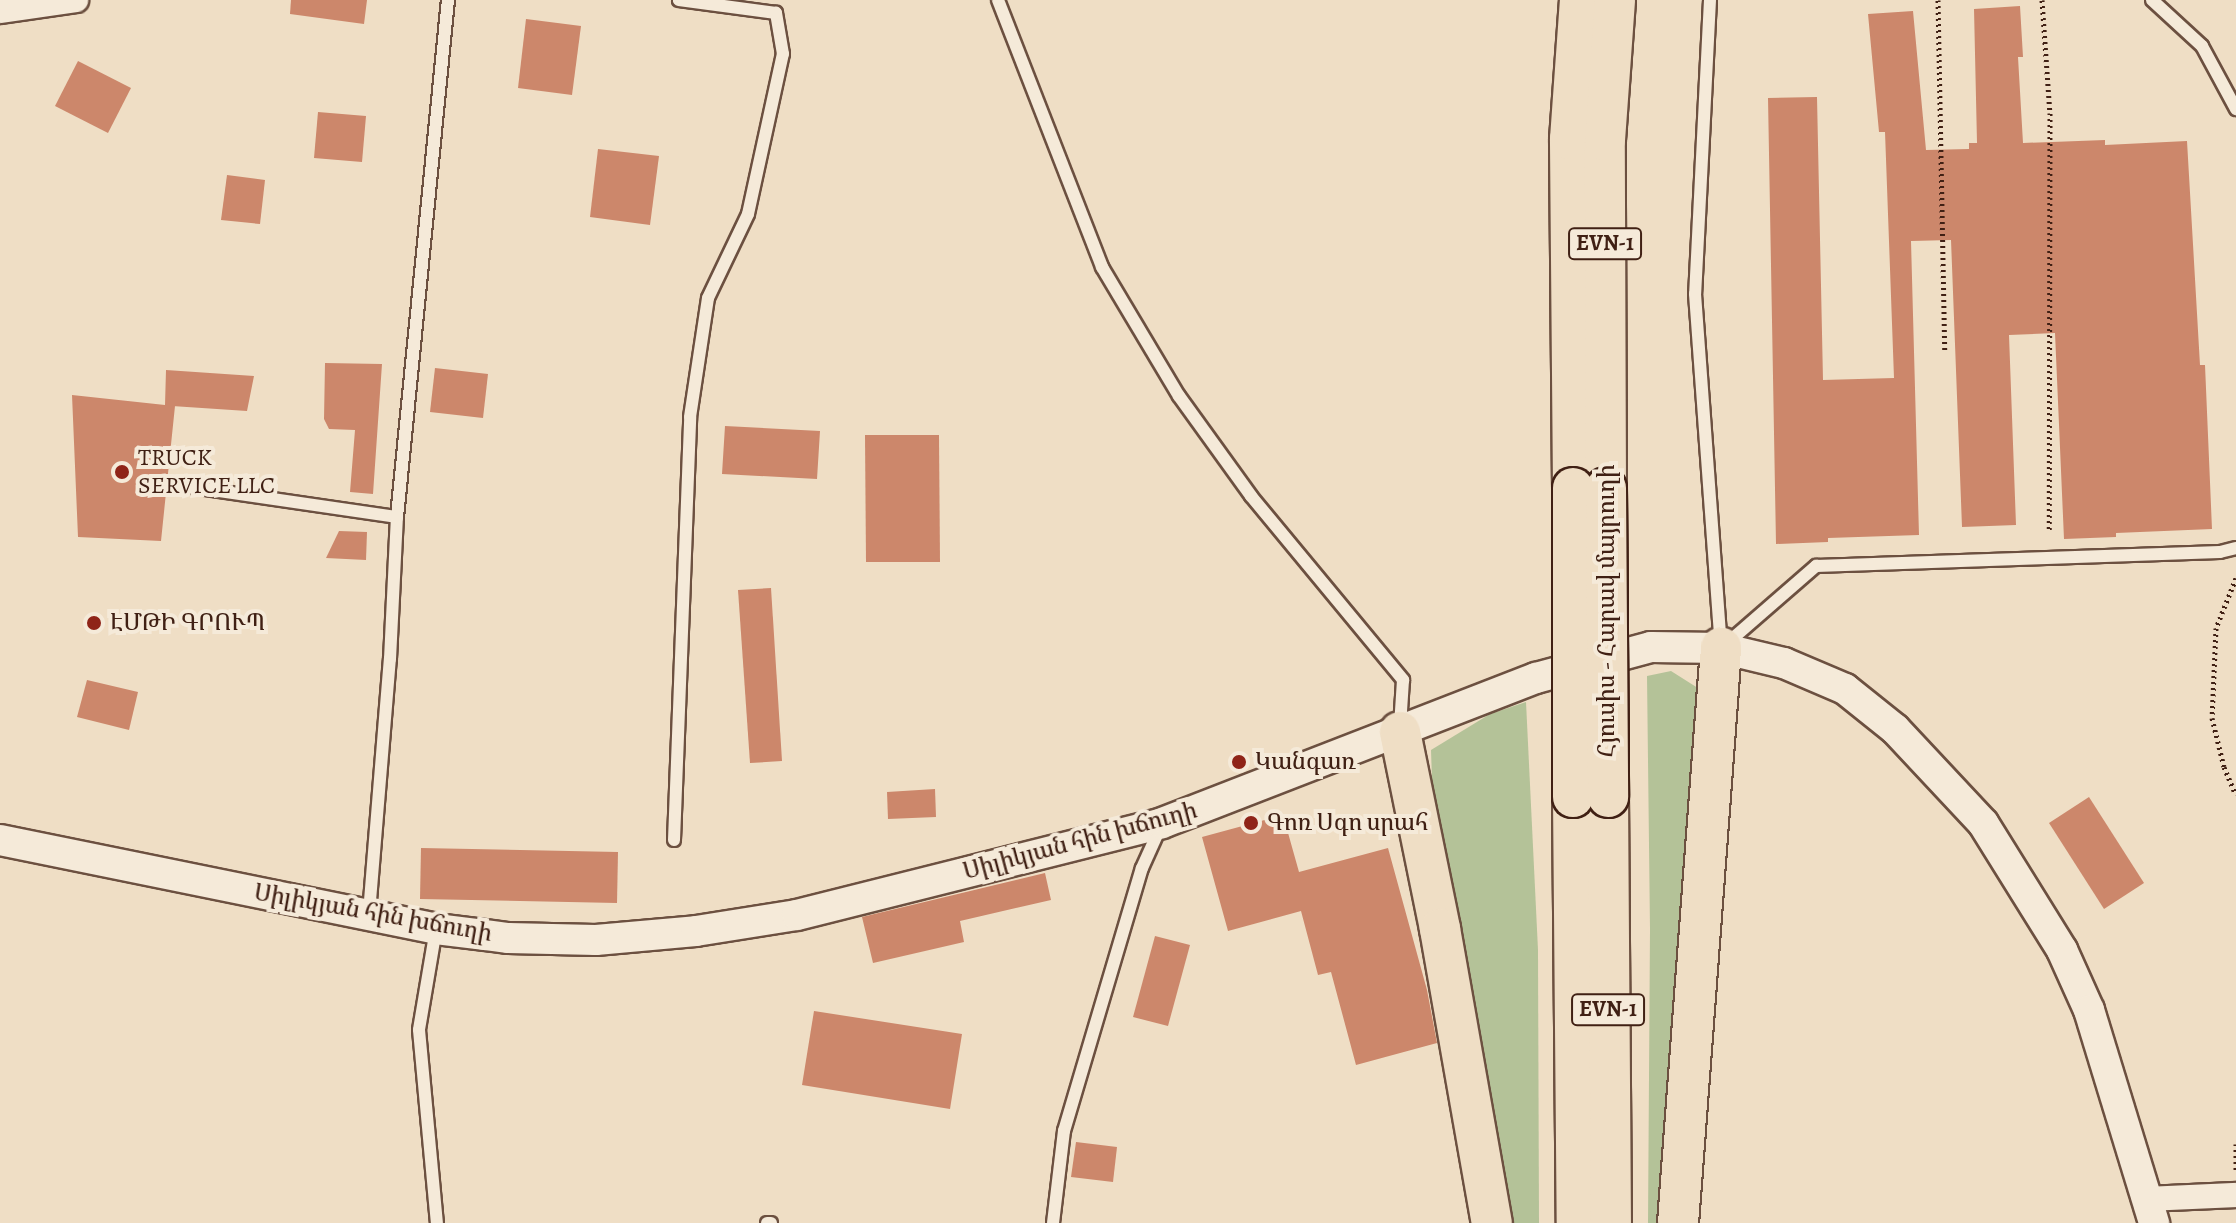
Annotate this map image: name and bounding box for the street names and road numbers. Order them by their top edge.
road number: EVN-1 [1567,226,1643,262]
street label: Հյուսիս - Հարավ մայրուղի [1593,464,1621,758]
street label: Սիլիկյան հին խճուղի [960,796,1200,886]
street label: Սիլիկյան հին խճուղի [252,878,494,948]
road number: EVN-1 [1570,992,1646,1028]

